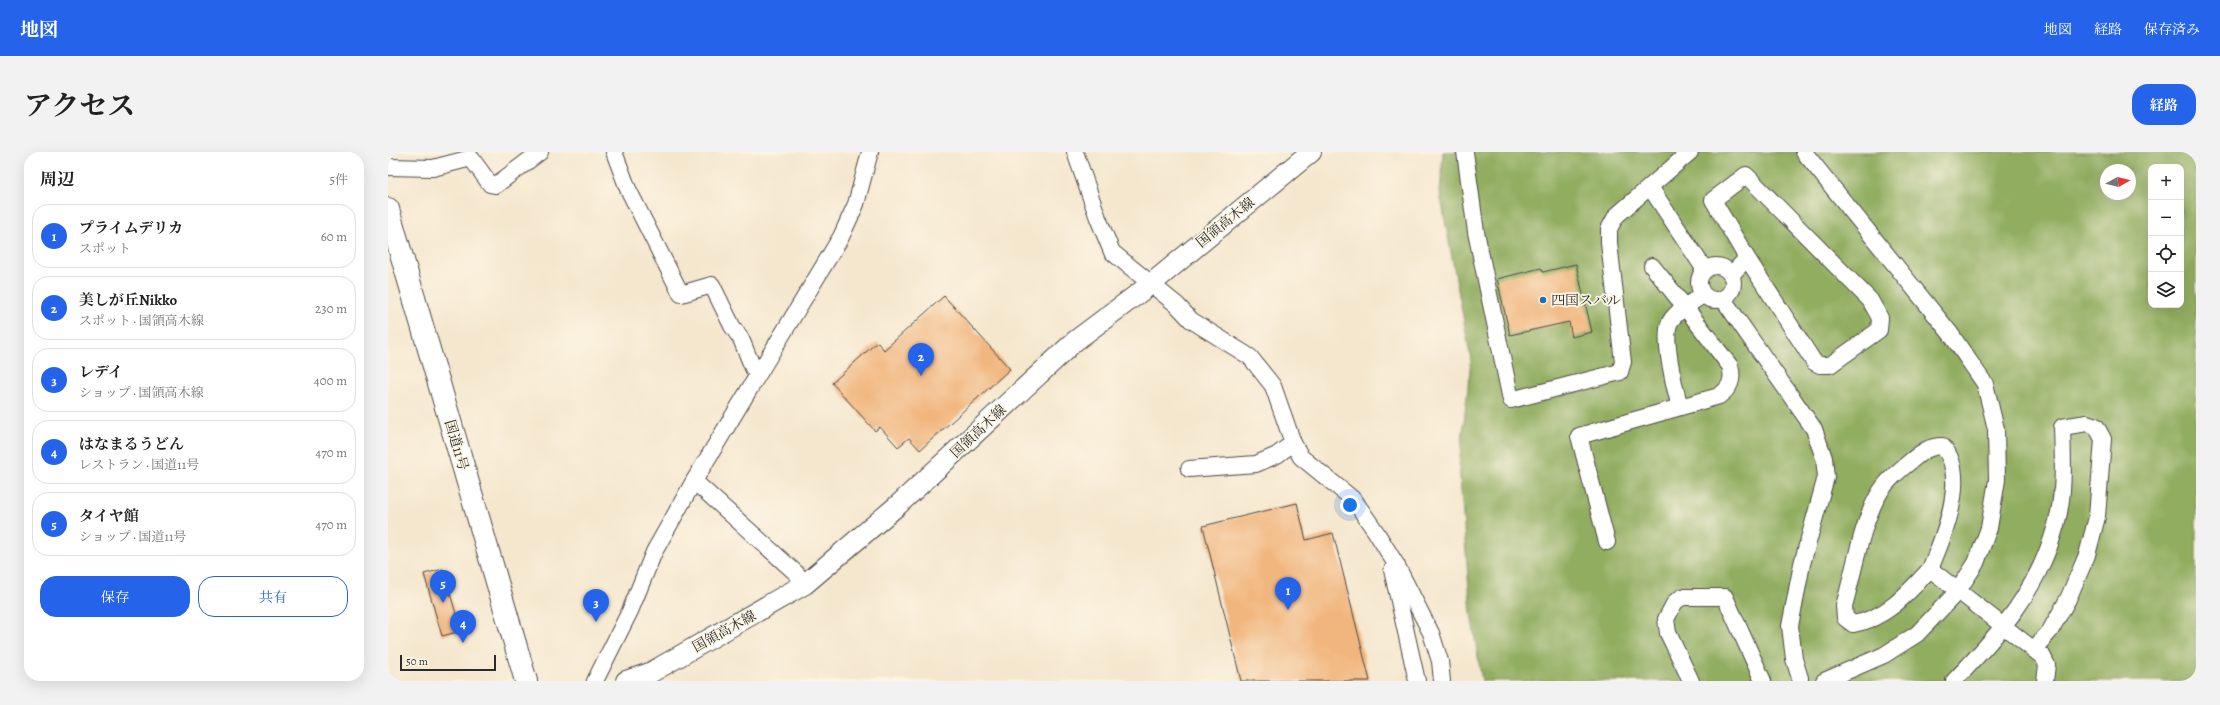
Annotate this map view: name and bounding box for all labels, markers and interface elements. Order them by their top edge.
text: 地図 [20,17,58,43]
text: 地図 [2044,20,2072,39]
text: 経路 [2094,20,2122,39]
text: 保存済み [2144,20,2200,39]
button: 経路 [2132,84,2196,125]
text: アクセス [24,87,135,125]
north arrow [2100,164,2136,200]
map controls [2148,164,2184,308]
button: + [2148,164,2184,200]
text: 周辺 [40,168,74,191]
text: 5件 [329,171,348,188]
street label: 国領高木線 [1192,193,1258,252]
button: − [2148,200,2184,236]
text: プライムデリカ [79,218,183,238]
text: 1 [52,228,56,245]
text: 60 m [321,228,347,245]
button: locate [2148,236,2184,272]
text: スポット [79,240,131,257]
button: layers [2148,272,2184,308]
text: 美しが丘Nikko [79,290,177,310]
place label: 四国スバル [1551,291,1621,310]
marker: 四国スバル [1538,295,1548,305]
text: 2 [51,300,57,317]
text: 230 m [315,300,347,317]
text: スポット · 国領高木線 [79,312,204,329]
pin: 2 [908,343,934,376]
text: レデイ [79,362,123,382]
text: 3 [51,372,57,389]
text: 400 m [314,372,347,389]
text: ショップ · 国領高木線 [79,384,203,401]
street label: 国領高木線 [946,401,1010,462]
street label: 国道11号 [440,418,473,473]
text: はなまるうどん [79,434,184,454]
text: 4 [51,444,57,461]
text: 470 m [315,444,347,461]
text: レストラン · 国道11号 [79,456,199,473]
your location [1340,495,1360,515]
text: タイヤ館 [79,506,139,526]
text: 5 [51,516,57,533]
text: 470 m [315,516,347,533]
text: ショップ · 国道11号 [79,528,186,545]
pin: 5 [430,570,456,603]
button: 保存 [40,576,190,617]
button: 共有 [198,576,348,617]
pin: 1 [1275,577,1301,610]
pin: 3 [583,589,609,622]
street label: 国領高木線 [689,606,759,657]
pin: 4 [450,610,476,643]
scale bar [400,653,496,672]
text: 50 m [406,654,428,669]

